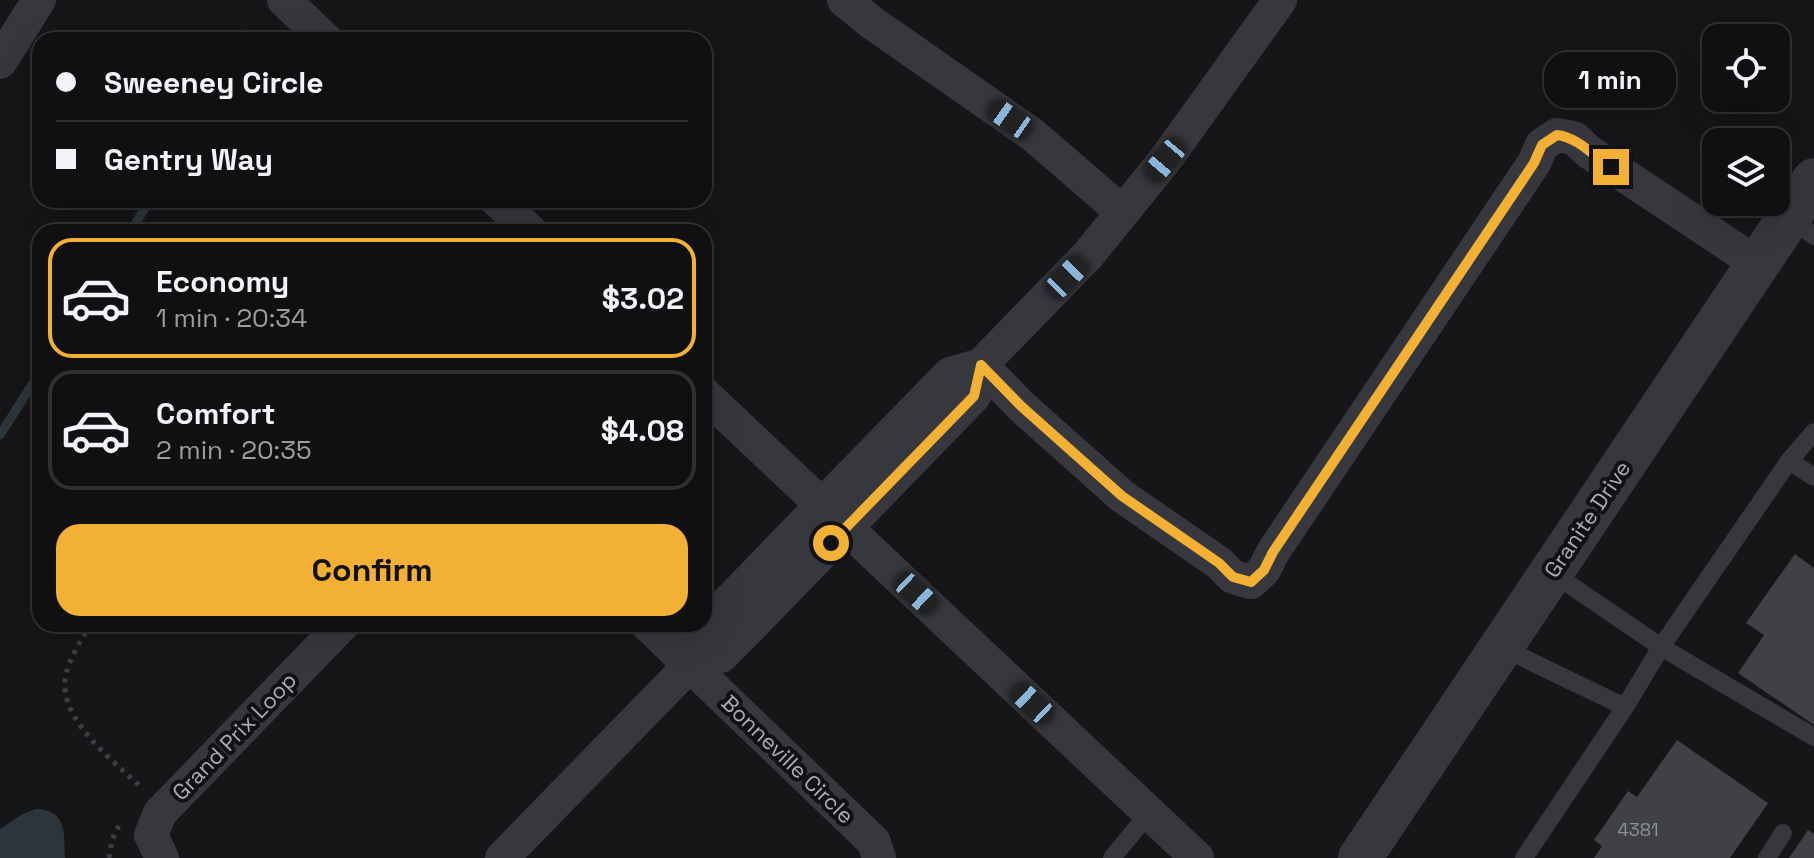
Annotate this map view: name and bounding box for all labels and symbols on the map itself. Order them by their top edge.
callout: 1 min [1545,51,1677,107]
car [983,95,1037,143]
car [1140,134,1190,186]
route end [1593,149,1629,185]
car [1042,251,1092,303]
street label: Granite Drive [1538,455,1636,583]
route start [813,525,849,561]
car [890,568,942,618]
street label: Grand Prix Loop [166,666,302,806]
car [1006,678,1058,728]
street label: Bonneville Circle [716,689,860,829]
house number: 4381 [1618,818,1658,841]

